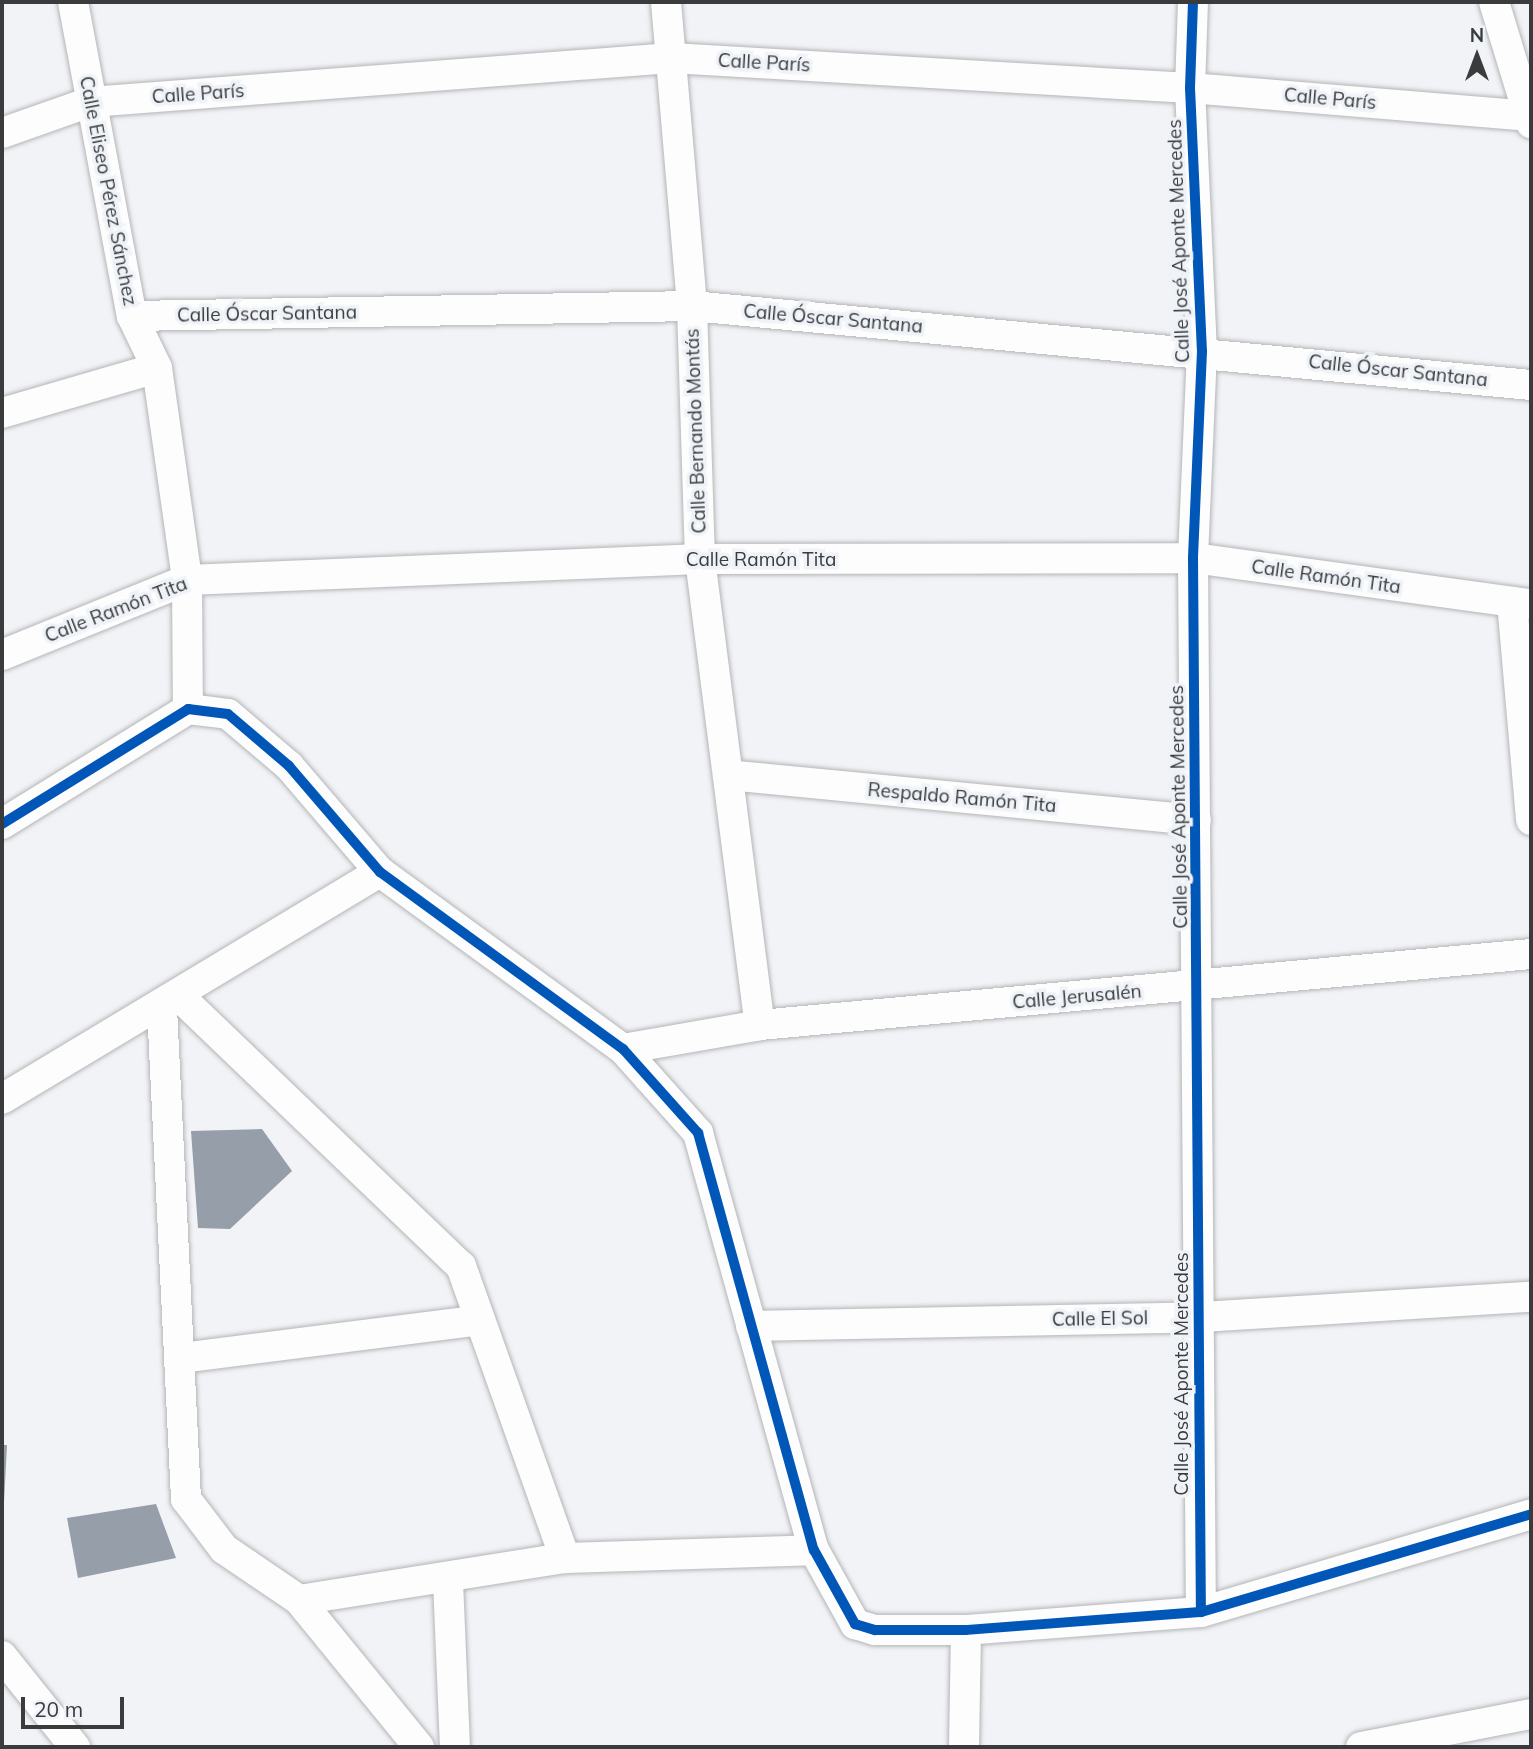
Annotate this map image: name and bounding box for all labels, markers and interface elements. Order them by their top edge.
north arrow [1442,21,1512,91]
text: N [1470,23,1484,47]
street label: Calle París [717,49,811,77]
street label: Calle Eliseo Pérez Sánchez [75,74,141,308]
street label: Calle París [151,79,245,109]
street label: Calle París [1283,84,1377,114]
street label: Calle José Aponte Mercedes [1163,119,1195,363]
street label: Calle Óscar Santana [742,300,924,338]
street label: Calle Óscar Santana [177,301,357,327]
street label: Calle Bernando Montás [681,328,711,534]
street label: Calle Óscar Santana [1307,350,1489,392]
street label: Calle Ramón Tita [686,549,836,571]
street label: Calle Ramón Tita [1250,555,1402,599]
street label: Calle Ramón Tita [42,572,190,648]
street label: Calle José Aponte Mercedes [1165,685,1193,929]
street label: Respaldo Ramón Tita [867,778,1057,818]
street label: Calle Jerusalén [1011,980,1143,1014]
street label: Calle José Aponte Mercedes [1171,1252,1193,1496]
street label: Calle El Sol [1052,1307,1148,1331]
scale bar [24,1682,128,1726]
text: 20 m [34,1696,83,1722]

